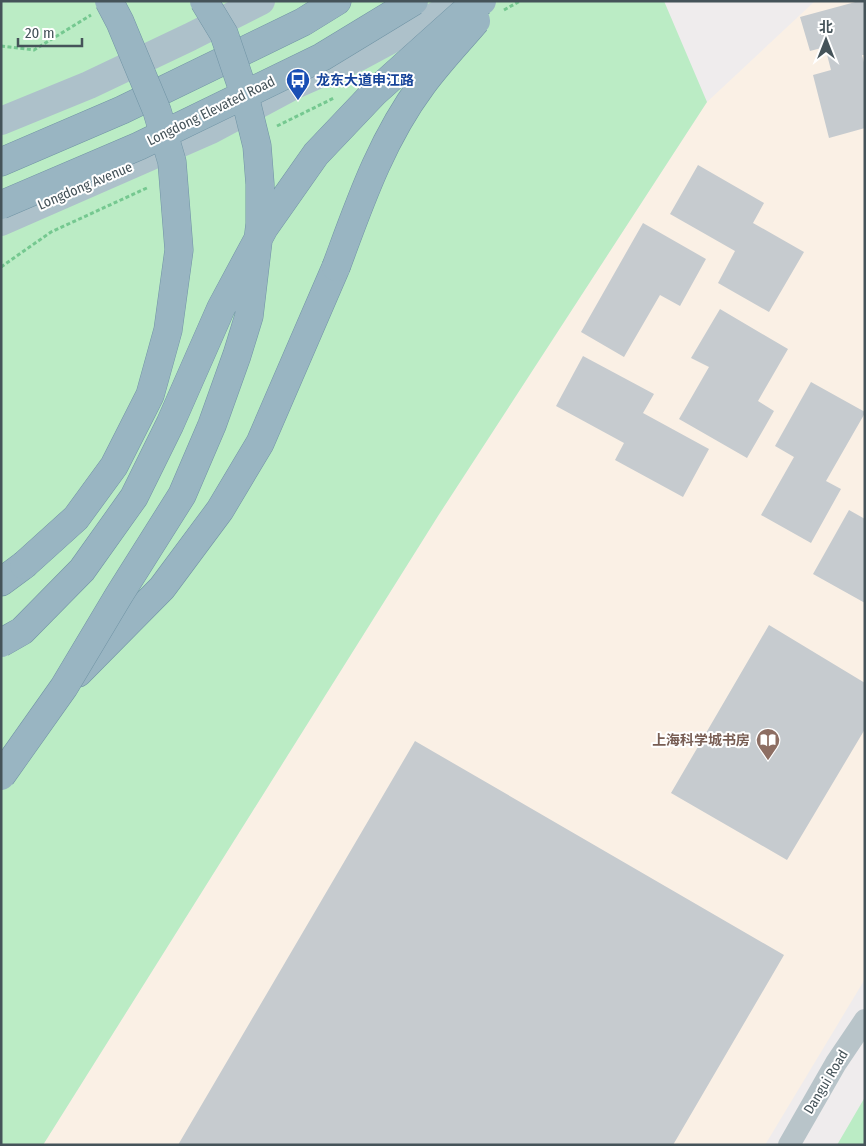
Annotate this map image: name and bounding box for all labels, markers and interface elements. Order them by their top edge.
scale bar [18,15,81,47]
north arrow [801,15,851,65]
text: 北 [819,19,833,36]
text: 20 m [25,24,55,42]
bus stop icon: 龙东大道申江路 [285,67,311,101]
place label: 龙东大道申江路 [316,72,414,89]
street label: Longdong Elevated Road [144,73,278,149]
street label: Longdong Avenue [35,158,135,214]
library icon: 上海科学城书房 [755,727,781,761]
place label: 上海科学城书房 [652,732,750,749]
street label: Dangui Road [800,1047,852,1117]

